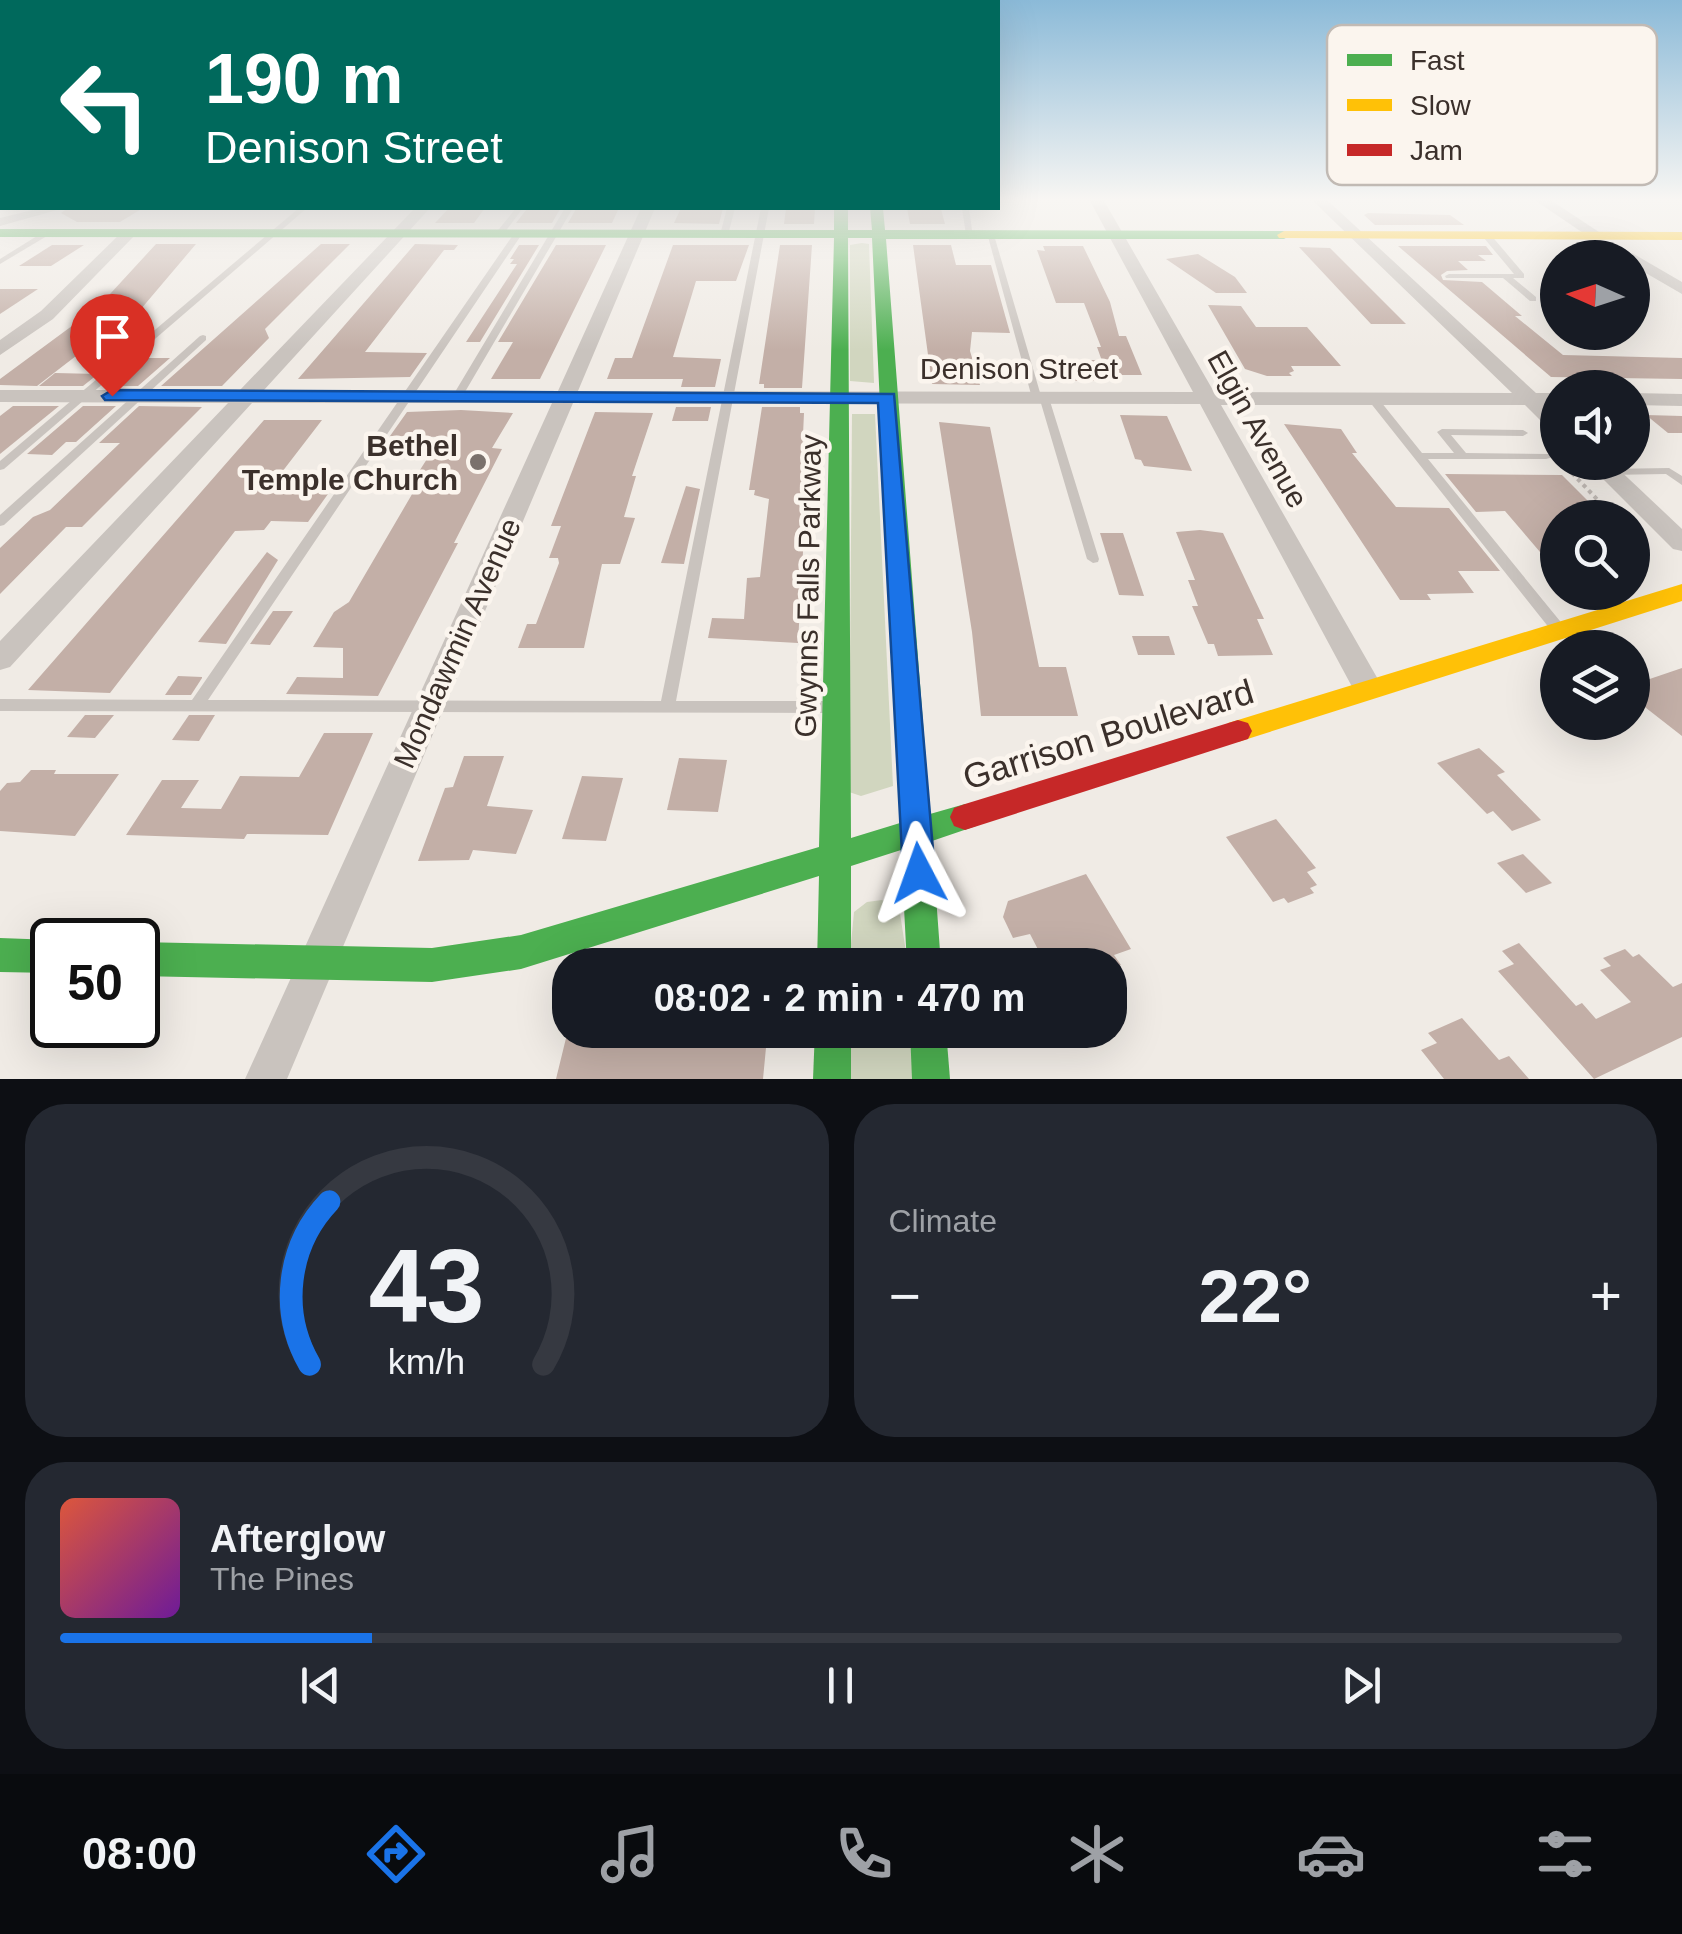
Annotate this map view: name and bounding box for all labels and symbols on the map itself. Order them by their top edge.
legend [1327,25,1657,185]
text: Fast [1410,45,1465,76]
text: Slow [1410,90,1471,121]
text: Jam [1410,135,1463,166]
north arrow [1540,240,1650,350]
pin [70,294,155,397]
street label: Elgin Avenue [1201,345,1315,513]
street label: Denison Street [920,352,1119,385]
place label: Bethel Temple Church [242,429,458,496]
street label: Gwynns Falls Parkway [789,434,827,738]
marker: Bethel Temple Church [467,451,489,473]
street label: Mondawmin Avenue [387,513,527,773]
street label: Garrison Boulevard [958,671,1258,797]
position arrow [867,821,971,925]
speed limit sign: 50 [30,918,160,1048]

